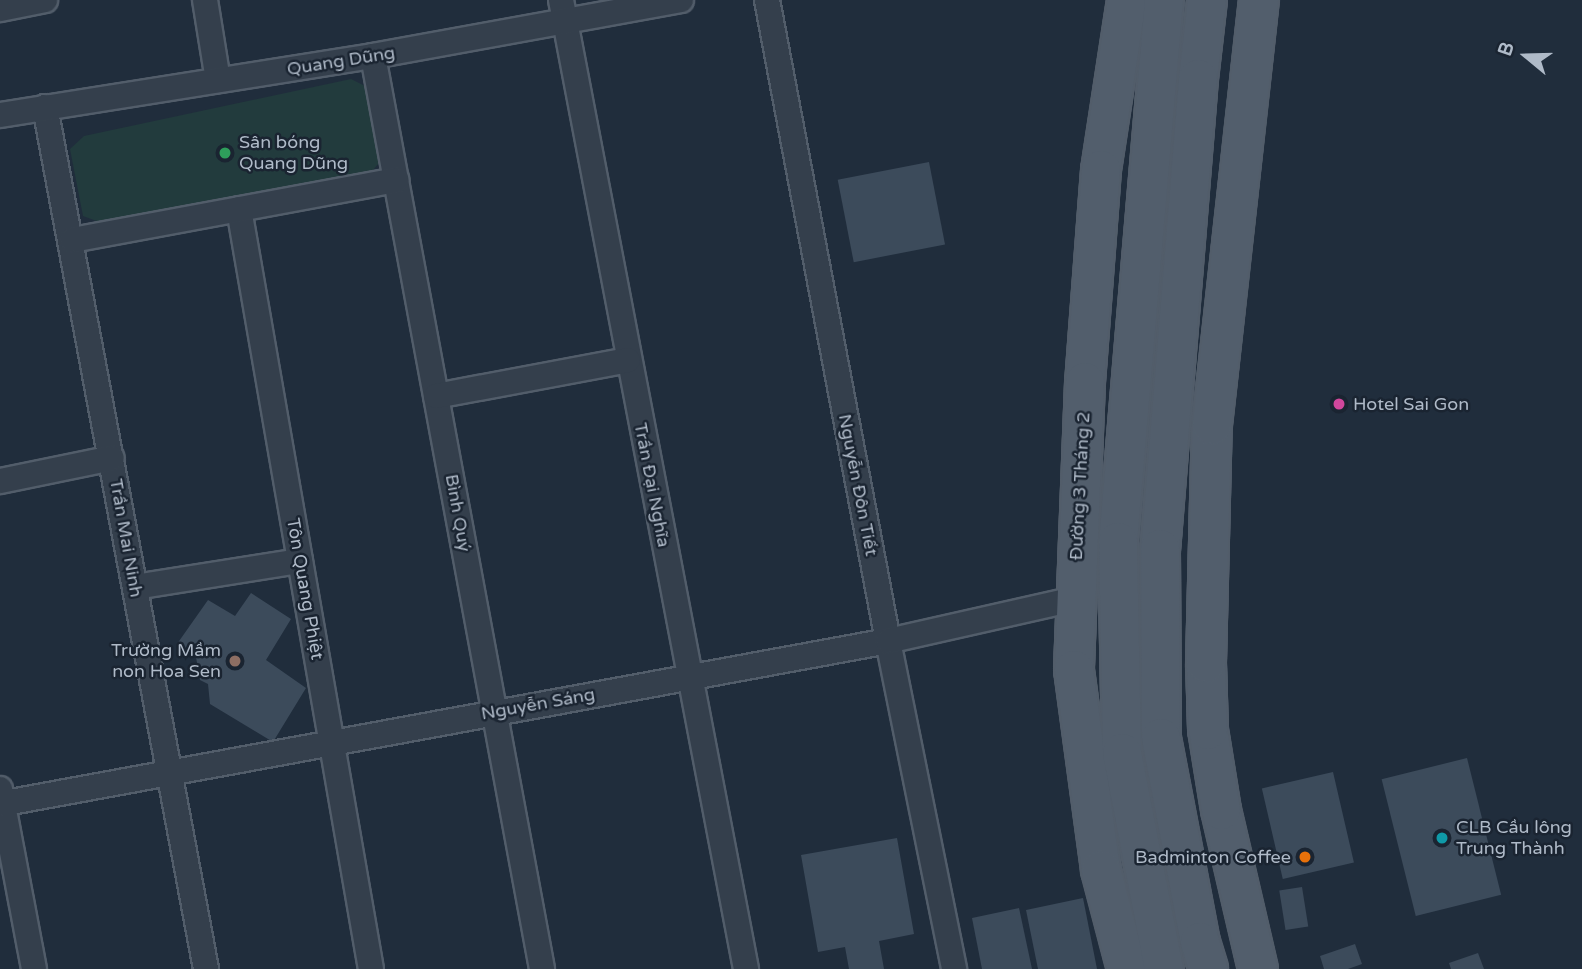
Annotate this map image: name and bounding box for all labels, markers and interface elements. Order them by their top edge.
north arrow [1491,21,1561,91]
text: B [1494,39,1519,59]
street label: Quang Dũng [285,42,397,80]
place label: Sân bóng Quang Dũng [239,132,348,174]
marker: Sân bóng Quang Dũng [217,145,233,161]
place label: Hotel Sai Gon [1353,393,1469,415]
marker: Hotel Sai Gon [1331,396,1347,412]
street label: Đường 3 Tháng 2 [1065,411,1095,561]
street label: Nguyễn Đôn Tiết [834,412,882,558]
street label: Trần Đại Nghĩa [629,421,675,549]
street label: Bình Quý [441,472,475,554]
street label: Trần Mai Ninh [105,477,147,599]
street label: Tôn Quang Phiệt [282,516,328,662]
place label: Trường Mầm non Hoa Sen [111,640,221,682]
marker: Trường Mầm non Hoa Sen [227,653,243,669]
street label: Nguyễn Sáng [479,683,597,725]
place label: CLB Cầu lông Trung Thành [1456,817,1572,860]
marker: CLB Cầu lông Trung Thành [1434,830,1450,846]
place label: Badminton Coffee [1135,846,1291,868]
marker: Badminton Coffee [1297,849,1313,865]

